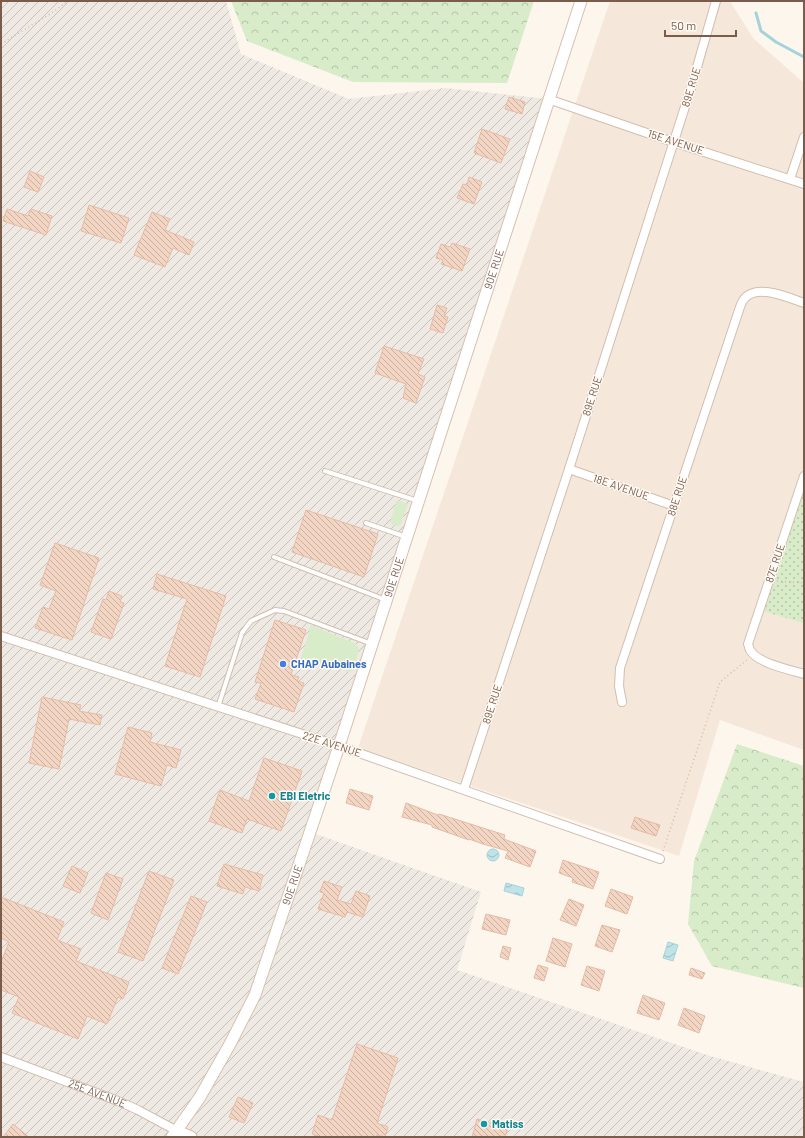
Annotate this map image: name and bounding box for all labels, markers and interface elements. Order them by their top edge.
scale bar [665,12,736,38]
text: 50 m [671,18,696,32]
street label: 89E RUE [678,65,703,108]
street label: 15E AVENUE [646,126,706,157]
street label: 90E RUE [481,247,506,291]
street label: 89E RUE [579,374,604,417]
street label: 18E AVENUE [591,471,651,502]
street label: 88E RUE [664,474,689,517]
street label: 87E RUE [762,541,787,584]
street label: 90E RUE [381,555,406,599]
place label: CHAP Aubaines [291,657,367,670]
marker: CHAP Aubaines [278,659,288,669]
street label: 89E RUE [479,682,504,725]
street label: 22E AVENUE [301,728,363,759]
place label: EBI Eletric [280,789,331,802]
marker: EBI Eletric [267,791,277,801]
street label: 90E RUE [279,863,305,906]
street label: 25E AVENUE [67,1076,129,1110]
place label: Matiss [492,1117,524,1130]
marker: Matiss [479,1119,489,1129]

